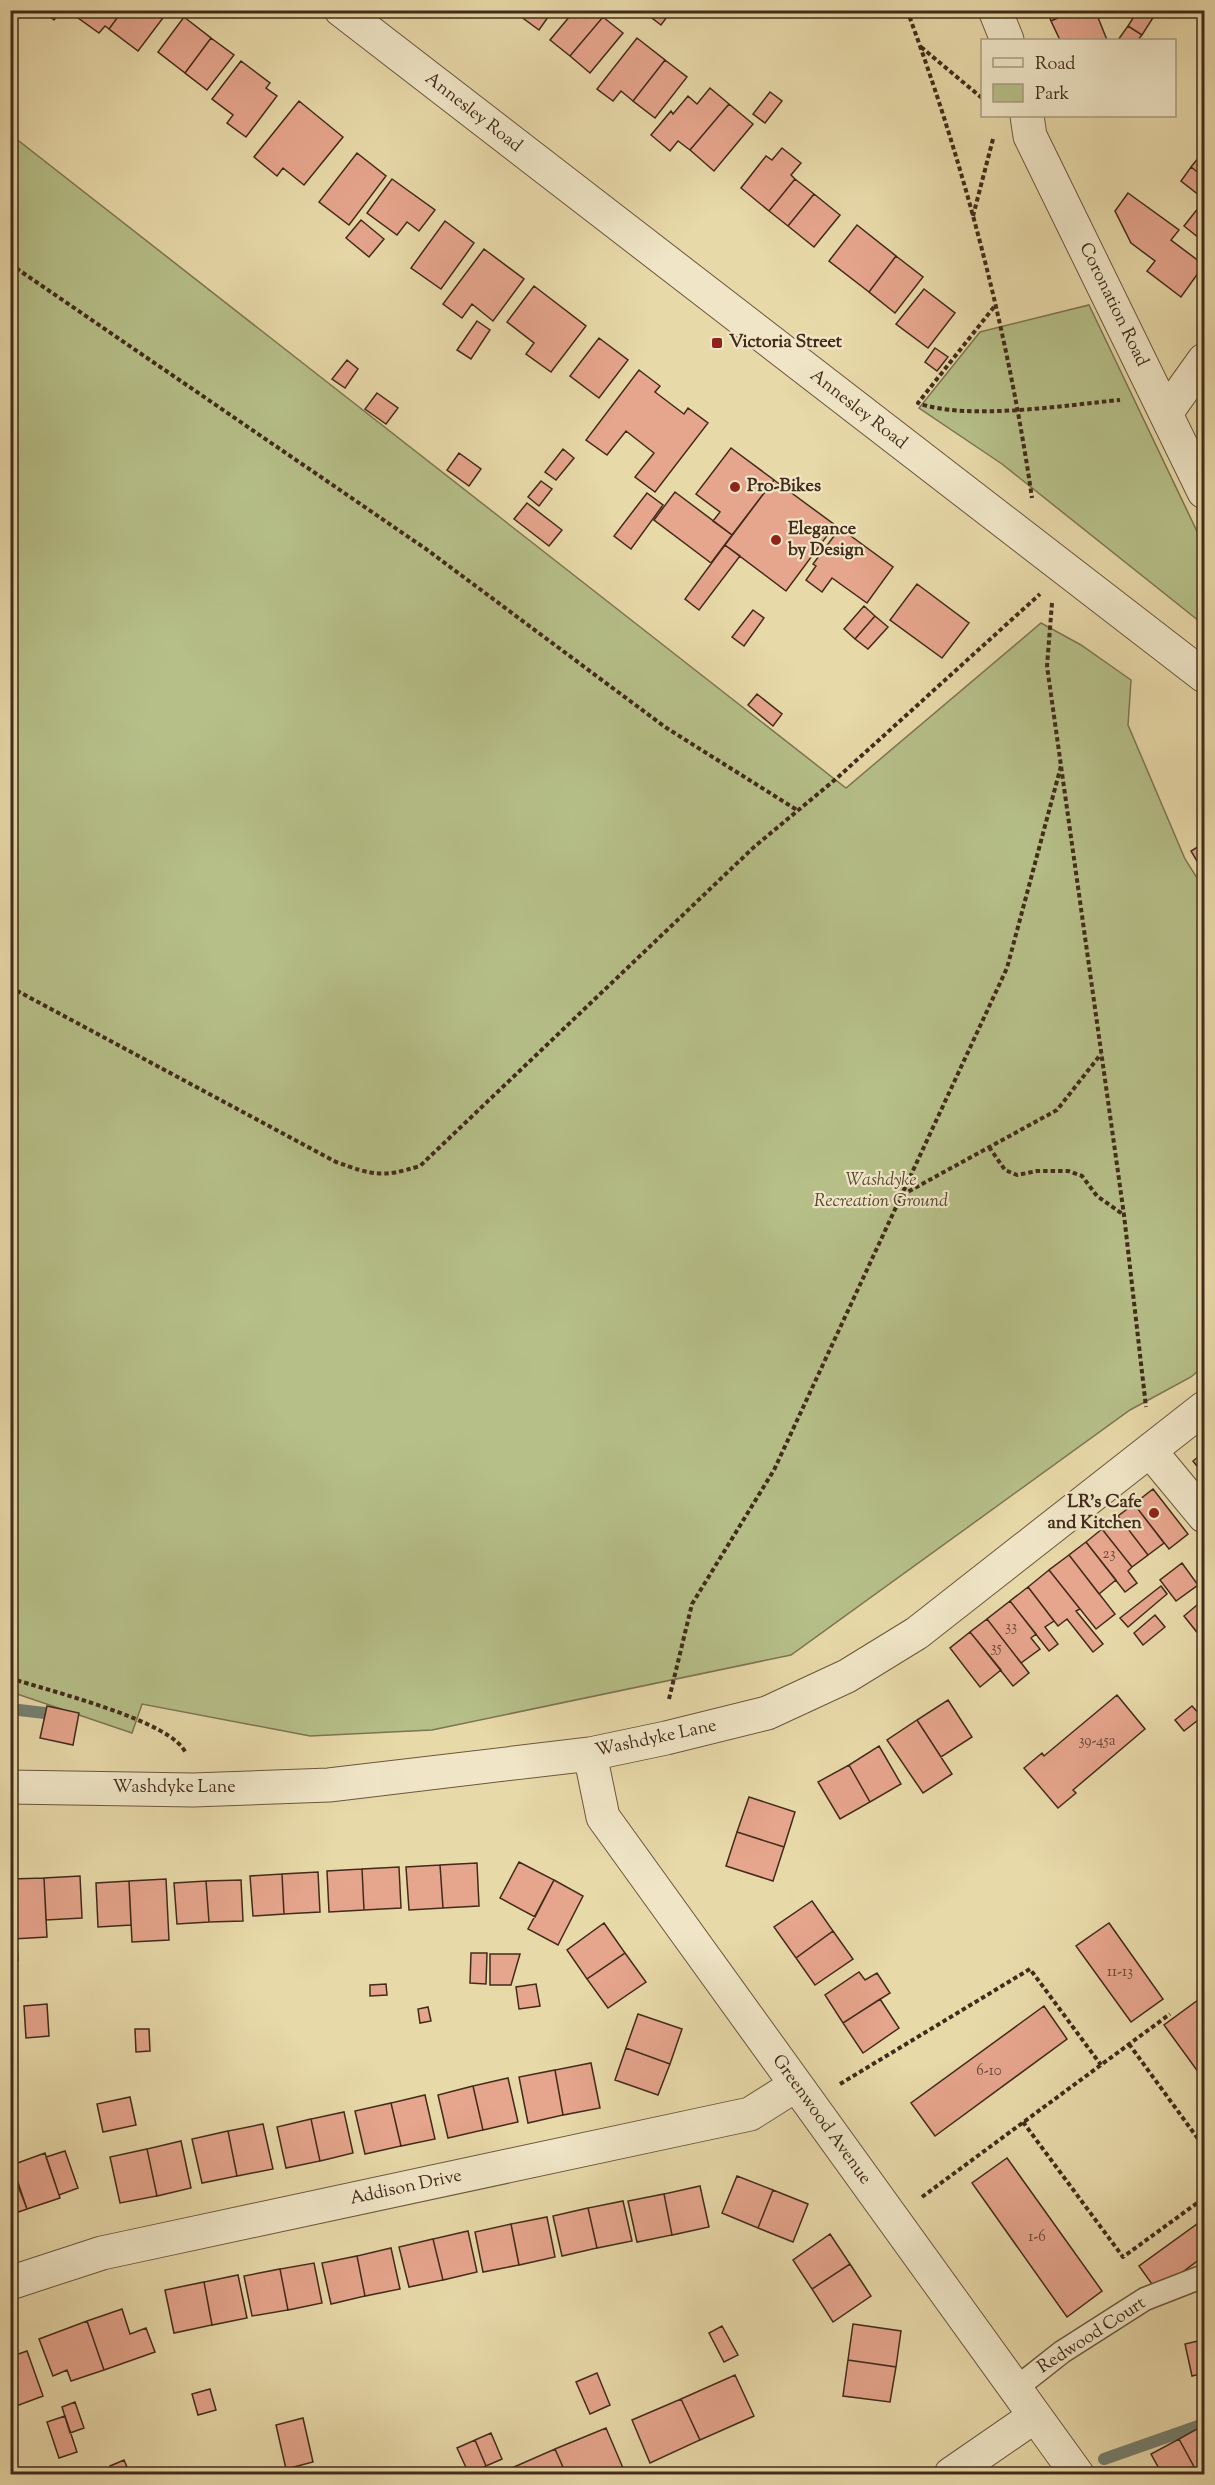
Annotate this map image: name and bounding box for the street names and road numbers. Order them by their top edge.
street label: Annesley Road [419,67,527,159]
street label: Coronation Road [1072,239,1154,371]
street label: Annesley Road [804,364,912,456]
street label: Washdyke Lane [593,1713,719,1765]
street label: Washdyke Lane [112,1775,236,1801]
street label: Greenwood Avenue [765,2050,877,2190]
street label: Addison Drive [348,2163,464,2213]
street label: Redwood Court [1033,2291,1151,2381]

